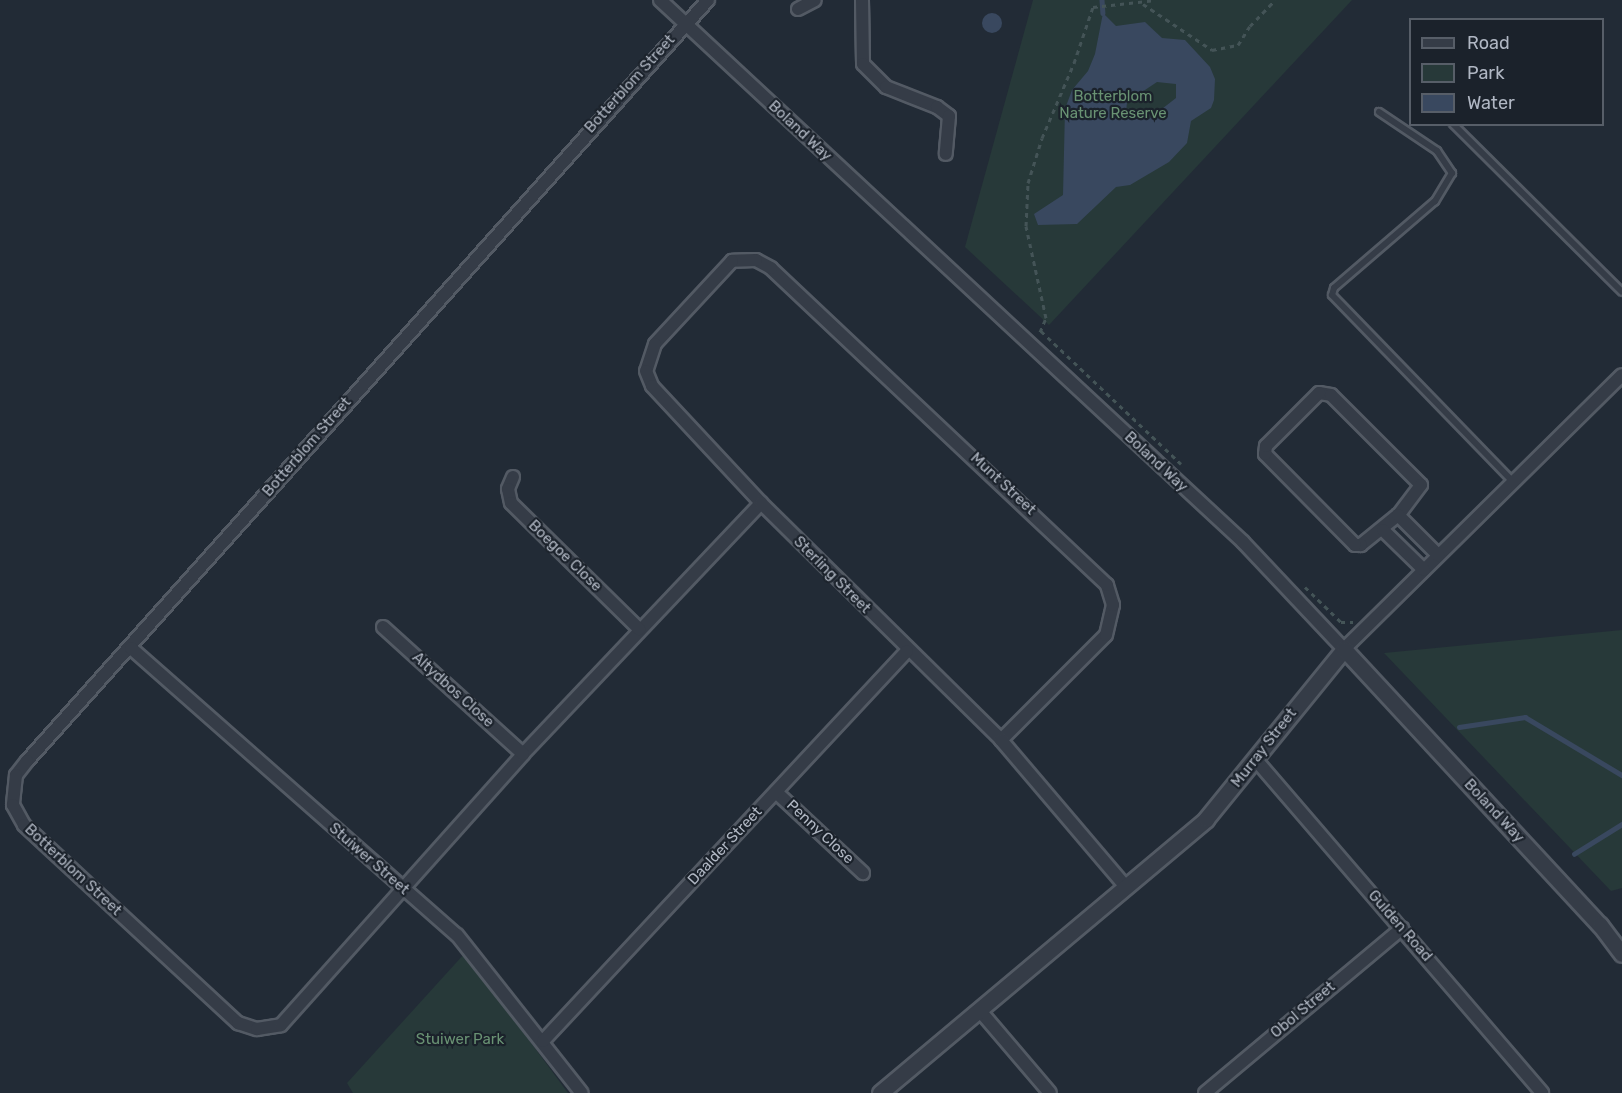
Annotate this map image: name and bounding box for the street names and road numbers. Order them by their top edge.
street label: Botterblom Street [581,31,679,137]
street label: Boland Way [764,97,836,165]
street label: Botterblom Street [259,394,355,500]
street label: Boland Way [1120,428,1192,496]
street label: Munt Street [967,449,1039,519]
street label: Boegoe Close [525,517,605,595]
street label: Sterling Street [790,533,874,617]
street label: Altydbos Close [408,649,498,731]
street label: Murray Street [1227,705,1301,791]
street label: Boland Way [1460,775,1528,847]
street label: Penny Close [782,796,858,868]
street label: Daalder Street [684,803,766,889]
street label: Stuiwer Street [325,819,413,899]
street label: Botterblom Street [21,820,125,920]
street label: Gulden Road [1364,887,1436,965]
street label: Obol Street [1267,978,1339,1042]

